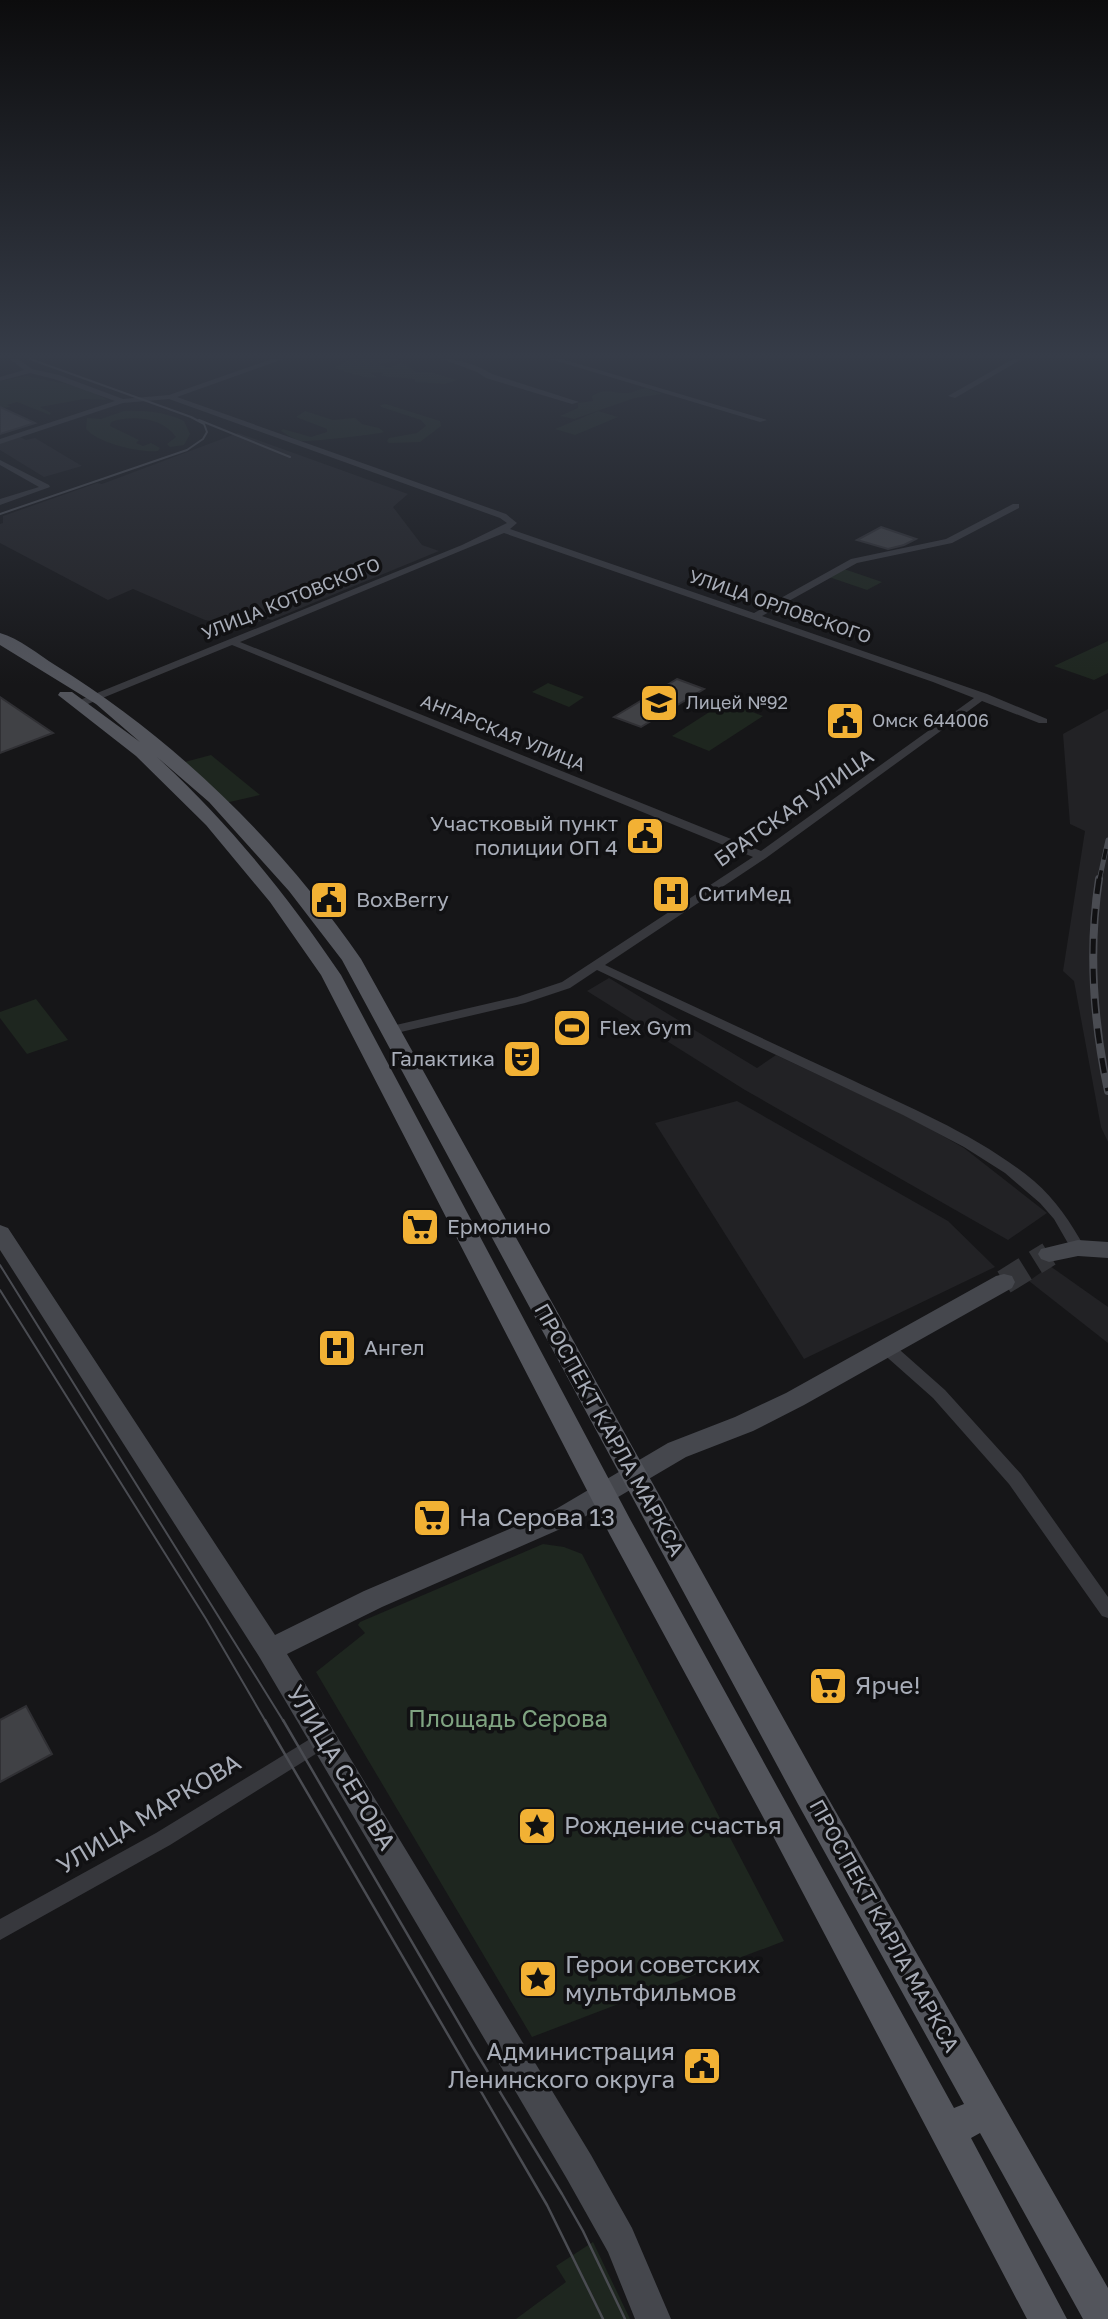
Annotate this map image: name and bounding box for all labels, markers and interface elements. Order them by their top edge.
street label: УЛИЦА КОТОВСКОГО [198,552,383,644]
street label: УЛИЦА ОРЛОВСКОГО [686,564,874,648]
school or university icon: Лицей №92 [638,682,680,724]
street label: АНГАРСКАЯ УЛИЦА [418,689,589,775]
place label: Лицей №92 [686,691,788,713]
public building icon: Омск 644006 [824,700,866,742]
place label: Омск 644006 [872,709,989,731]
street label: БРАТСКАЯ УЛИЦА [709,742,878,872]
place label: Участковый пункт полиции ОП 4 [430,810,618,860]
public building icon: Участковый пункт полиции ОП 4 [624,815,666,857]
hospital icon: СитиМед [650,873,692,915]
public building icon: BoxBerry [308,879,350,921]
place label: СитиМед [698,880,791,906]
place label: BoxBerry [356,886,449,912]
sports icon: Flex Gym [551,1007,593,1049]
place label: Flex Gym [599,1014,692,1040]
theatre icon: Галактика [501,1038,543,1080]
place label: Галактика [390,1045,495,1071]
supermarket icon: Ермолино [399,1206,441,1248]
place label: Ермолино [447,1213,551,1239]
street label: ПРОСПЕКТ КАРЛА МАРКСА [529,1298,690,1561]
hospital icon: Ангел [316,1327,358,1369]
place label: Ангел [364,1334,425,1360]
supermarket icon: На Серова 13 [411,1497,453,1539]
place label: На Серова 13 [459,1502,615,1531]
supermarket icon: Ярче! [807,1665,849,1707]
place label: Ярче! [855,1670,921,1699]
street label: УЛИЦА СЕРОВА [282,1679,403,1855]
park label: Площадь Серова [408,1703,608,1732]
street label: УЛИЦА МАРКОВА [51,1746,245,1879]
street label: ПРОСПЕКТ КАРЛА МАРКСА [804,1794,965,2057]
place icon: Рождение счастья [516,1805,558,1847]
place label: Рождение счастья [564,1810,782,1839]
place label: Герои советских мультфильмов [565,1949,760,2006]
place icon: Герои советских мультфильмов [517,1958,559,2000]
place label: Администрация Ленинского округа [448,2036,675,2093]
public building icon: Администрация Ленинского округа [681,2045,723,2087]

